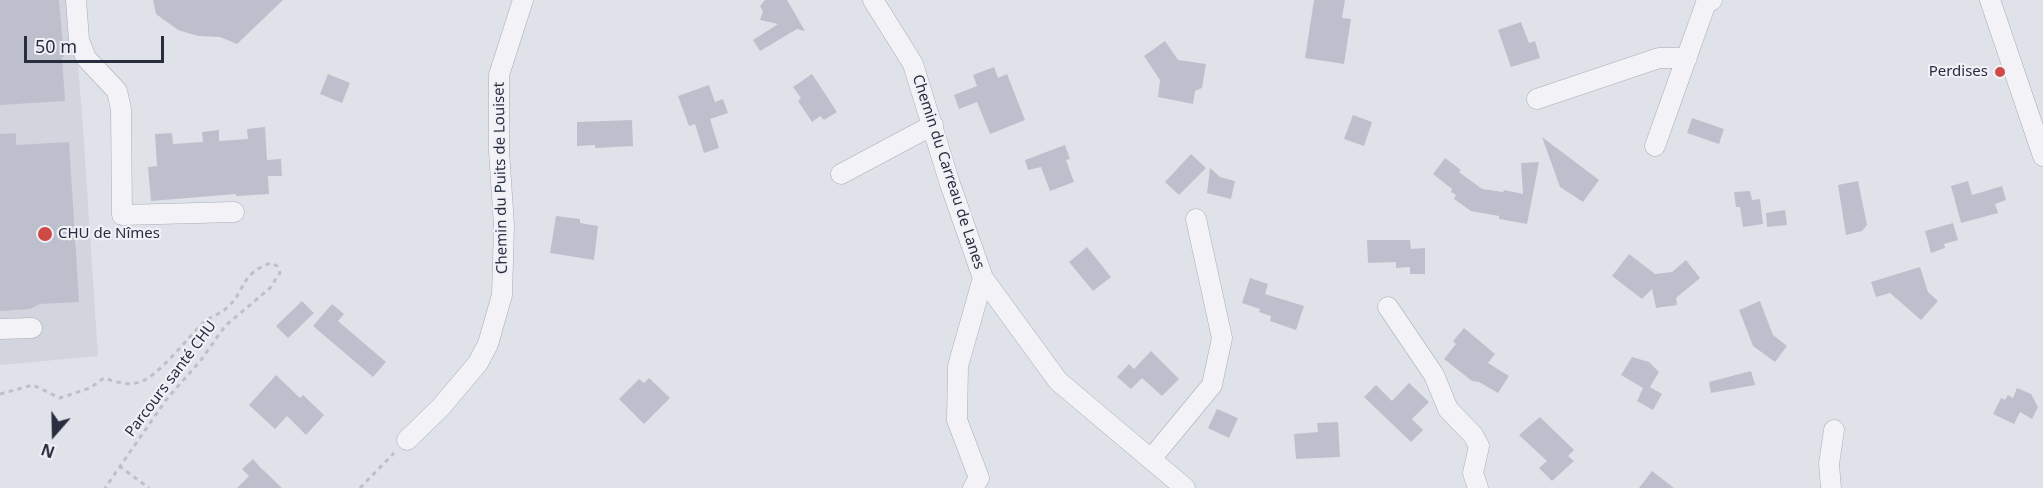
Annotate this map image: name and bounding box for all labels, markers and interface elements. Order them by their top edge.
scale bar [27,24,166,62]
text: 50 m [35,34,77,58]
place label: Perdises [1929,63,1988,81]
marker: Perdises [1993,65,2007,79]
street label: Chemin du Carreau de Lanes [908,72,988,272]
street label: Chemin du Puits de Louiset [490,82,512,274]
marker: CHU de Nîmes [36,225,54,243]
place label: CHU de Nîmes [58,225,160,243]
street label: Parcours santé CHU [122,318,220,440]
north arrow [24,404,84,464]
text: N [38,438,58,463]

